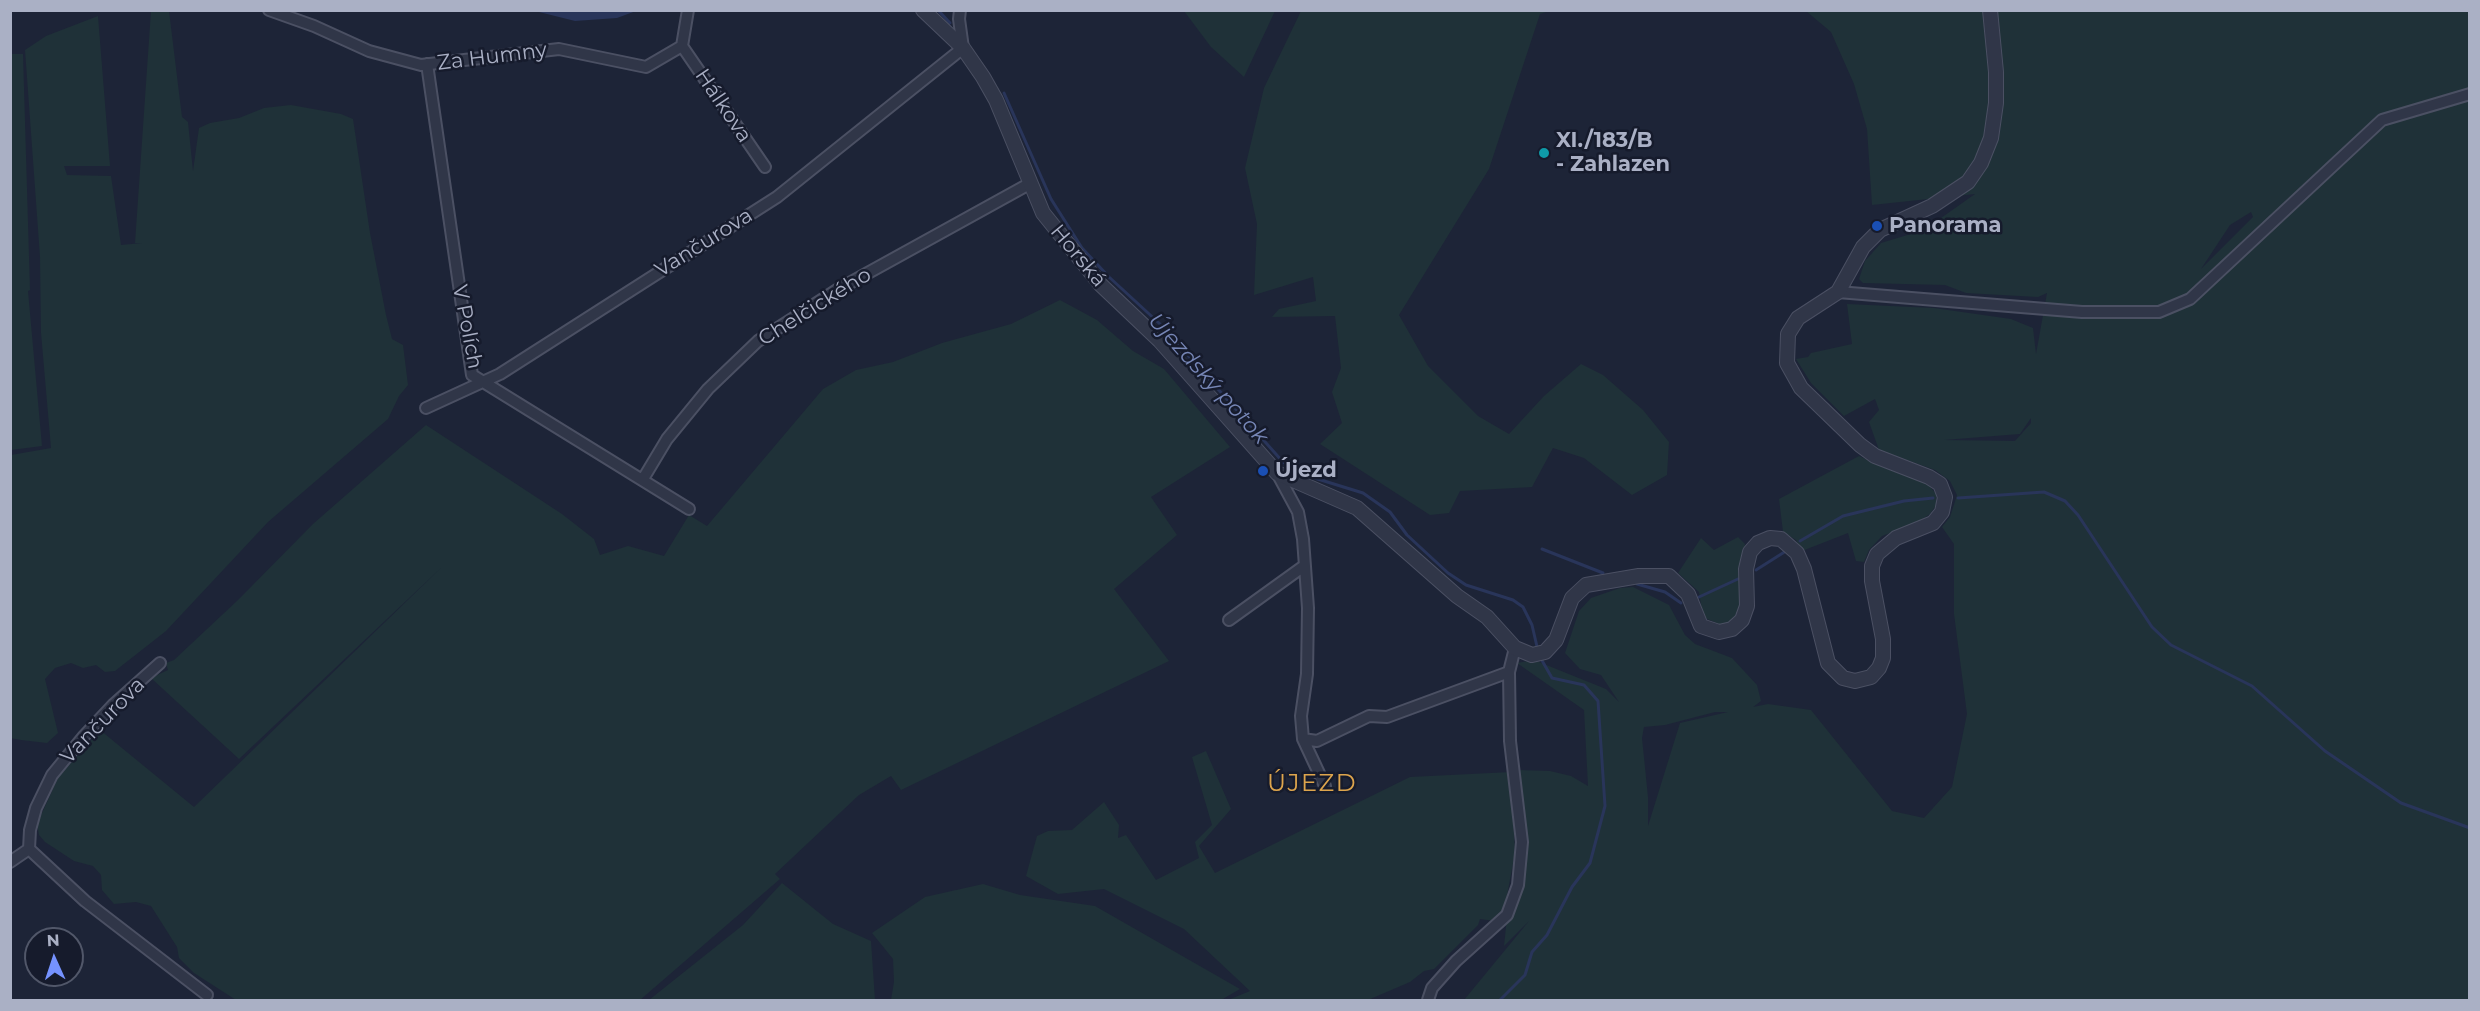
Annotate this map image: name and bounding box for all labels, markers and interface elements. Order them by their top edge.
street label: Za Humny [436,38,548,76]
street label: Hálkova [689,64,757,148]
place label: XI./183/B - Zahlazen [1556,128,1670,178]
marker: XI./183/B - Zahlazen [1537,146,1551,160]
street label: Vančurova [651,203,757,283]
place label: Panorama [1889,213,2002,239]
marker: Panorama [1870,219,1884,233]
street label: Horská [1045,220,1111,292]
street label: Chelčického [754,262,876,352]
street label: V Polích [446,283,488,371]
water label: Újezdský potok [1142,308,1274,450]
place label: Újezd [1275,458,1337,484]
marker: Újezd [1256,464,1270,478]
street label: Vančurova [56,673,150,769]
district label: ÚJEZD [1267,770,1357,798]
north arrow [24,927,84,987]
text: N [46,931,60,950]

